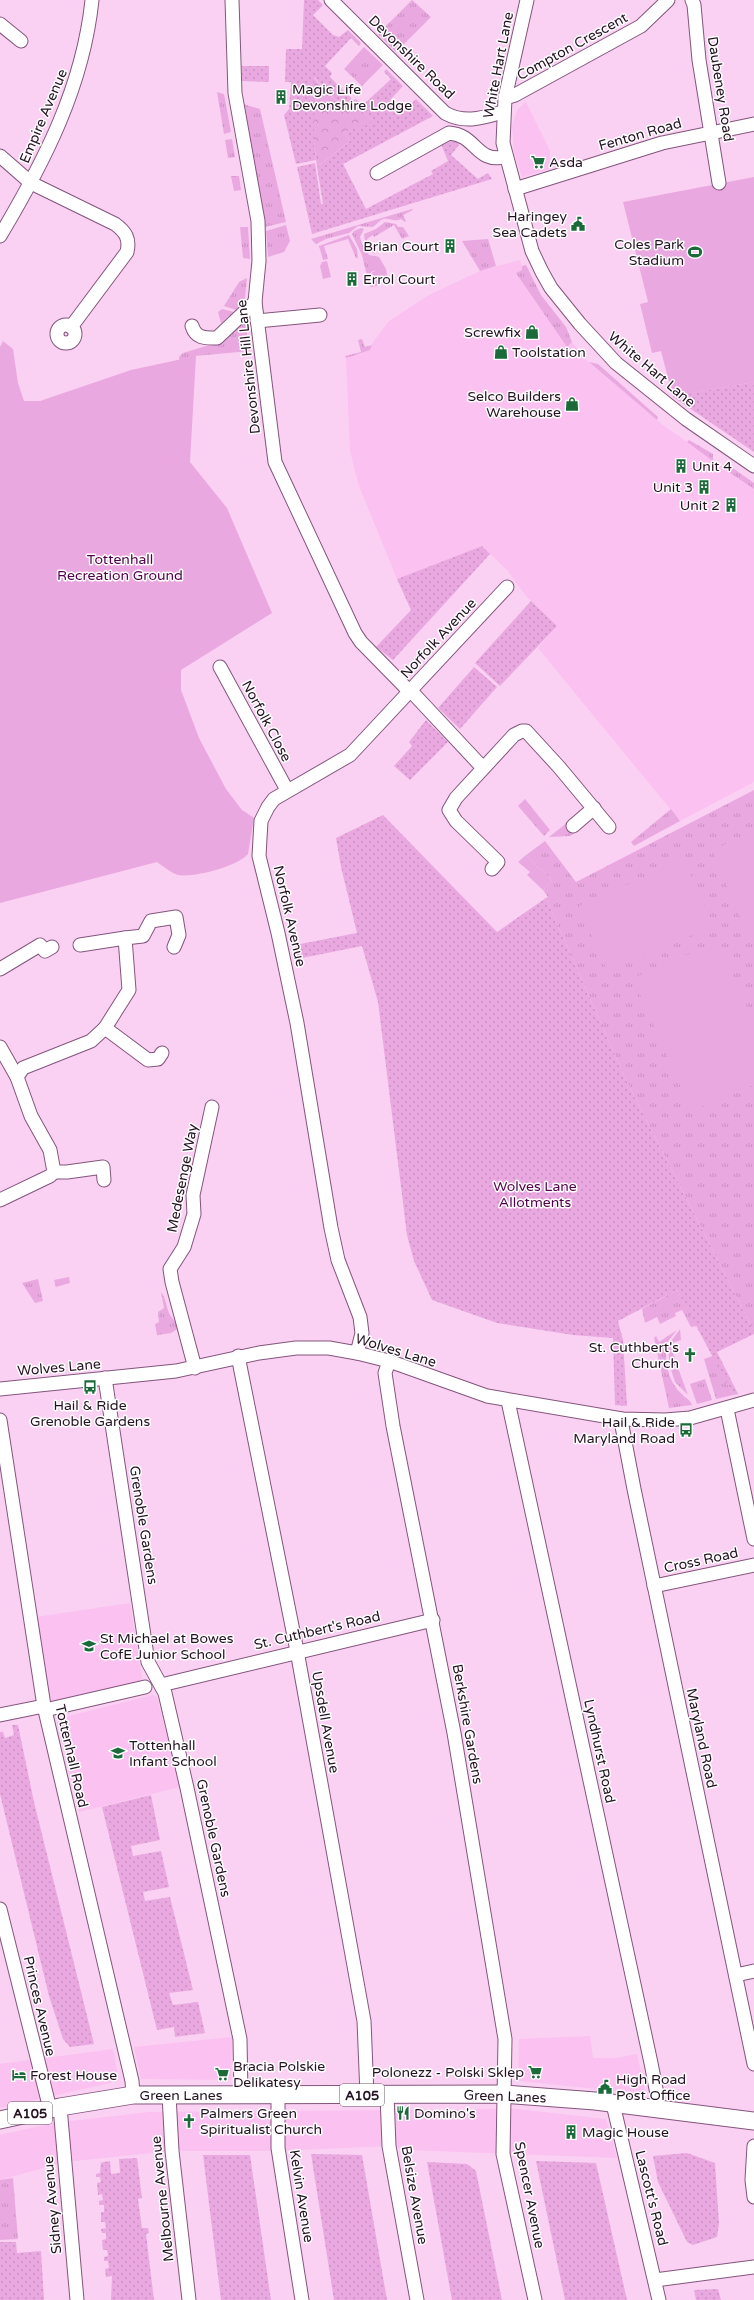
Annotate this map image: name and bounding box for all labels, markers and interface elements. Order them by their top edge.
street label: Compton Crescent [514,9,631,84]
street label: White Hart Lane [480,10,517,120]
street label: Devonshire Road [365,12,458,103]
street label: Daubeney Road [704,35,737,143]
street label: Empire Avenue [16,66,71,166]
place label: Magic Life Devonshire Lodge [292,81,412,114]
building icon: Magic Life Devonshire Lodge [273,89,289,105]
street label: Fenton Road [597,115,683,154]
supermarket icon: Asda [530,154,546,170]
place label: Asda [549,154,583,171]
place label: Haringey Sea Cadets [493,208,567,241]
public building icon: Haringey Sea Cadets [570,216,586,232]
place label: Coles Park Stadium [614,236,684,269]
place label: Brian Court [363,238,440,255]
building icon: Brian Court [442,238,458,254]
sports icon: Coles Park Stadium [687,244,703,260]
building icon: Errol Court [344,271,360,287]
place label: Errol Court [363,271,436,288]
street label: Devonshire Hill Lane [233,299,264,435]
place label: Screwfix [464,324,521,341]
shop icon: Screwfix [524,324,540,340]
street label: White Hart Lane [605,328,699,411]
shop icon: Toolstation [493,344,509,360]
place label: Toolstation [512,344,586,361]
place label: Selco Builders Warehouse [467,388,561,421]
shop icon: Selco Builders Warehouse [564,396,580,412]
building icon: Unit 4 [673,458,689,474]
place label: Unit 4 [692,458,732,475]
place label: Unit 3 [653,479,693,496]
building icon: Unit 3 [696,479,712,495]
place label: Unit 2 [680,497,720,514]
building icon: Unit 2 [723,497,739,513]
park label: Tottenhall Recreation Ground [57,551,183,584]
street label: Norfolk Avenue [397,595,480,682]
street label: Norfolk Close [238,678,295,765]
street label: Norfolk Avenue [270,864,309,968]
street label: Medesenge Way [164,1122,201,1234]
park label: Wolves Lane Allotments [493,1178,577,1211]
street label: Wolves Lane [353,1330,438,1371]
place label: St. Cuthbert's Church [589,1339,679,1372]
church icon: St. Cuthbert's Church [682,1347,698,1363]
street label: Wolves Lane [17,1355,101,1380]
bus stop icon: Hail & Ride Grenoble Gardens [82,1379,98,1395]
place label: Hail & Ride Grenoble Gardens [30,1397,150,1430]
place label: Hail & Ride Maryland Road [573,1414,675,1447]
bus stop icon: Hail & Ride Maryland Road [678,1422,694,1438]
street label: Grenoble Gardens [126,1464,161,1586]
street label: Cross Road [662,1544,740,1577]
street label: St. Cuthbert's Road [252,1608,382,1653]
place label: St Michael at Bowes CofE Junior School [100,1630,234,1663]
school or university icon: St Michael at Bowes CofE Junior School [81,1638,97,1654]
street label: Berkshire Gardens [449,1663,486,1786]
street label: Upsdell Avenue [308,1670,343,1775]
street label: Maryland Road [683,1687,720,1790]
street label: Lyndhurst Road [580,1697,619,1805]
street label: Tottenhall Road [51,1703,92,1809]
place label: Tottenhall Infant School [129,1737,217,1770]
school or university icon: Tottenhall Infant School [110,1745,126,1761]
street label: Grenoble Gardens [193,1778,234,1899]
street label: Princes Avenue [20,1954,59,2058]
place label: Bracia Polskie Delikatesy [233,2058,325,2091]
place label: Polonezz - Polski Sklep [372,2064,524,2081]
supermarket icon: Polonezz - Polski Sklep [527,2064,543,2080]
supermarket icon: Bracia Polskie Delikatesy [214,2066,230,2082]
hotel icon: Forest House [11,2067,27,2083]
place label: Forest House [30,2067,117,2084]
place label: High Road Post Office [616,2071,691,2104]
public building icon: High Road Post Office [597,2079,613,2095]
road number: A105 [340,2084,384,2106]
street label: Green Lanes [140,2087,223,2104]
street label: Green Lanes [463,2087,547,2106]
road number: A105 [8,2102,52,2124]
place label: Palmers Green Spiritualist Church [200,2105,322,2138]
restaurant icon: Domino's [395,2105,411,2121]
place label: Domino's [414,2105,476,2122]
church icon: Palmers Green Spiritualist Church [181,2113,197,2129]
building icon: Magic House [563,2124,579,2140]
place label: Magic House [582,2124,669,2141]
street label: Melbourne Avenue [147,2135,178,2263]
street label: Spencer Avenue [511,2140,548,2250]
street label: Belsize Avenue [397,2144,432,2246]
street label: Kelvin Avenue [286,2148,317,2244]
street label: Lascott's Road [631,2149,672,2248]
street label: Sidney Avenue [40,2155,65,2255]

